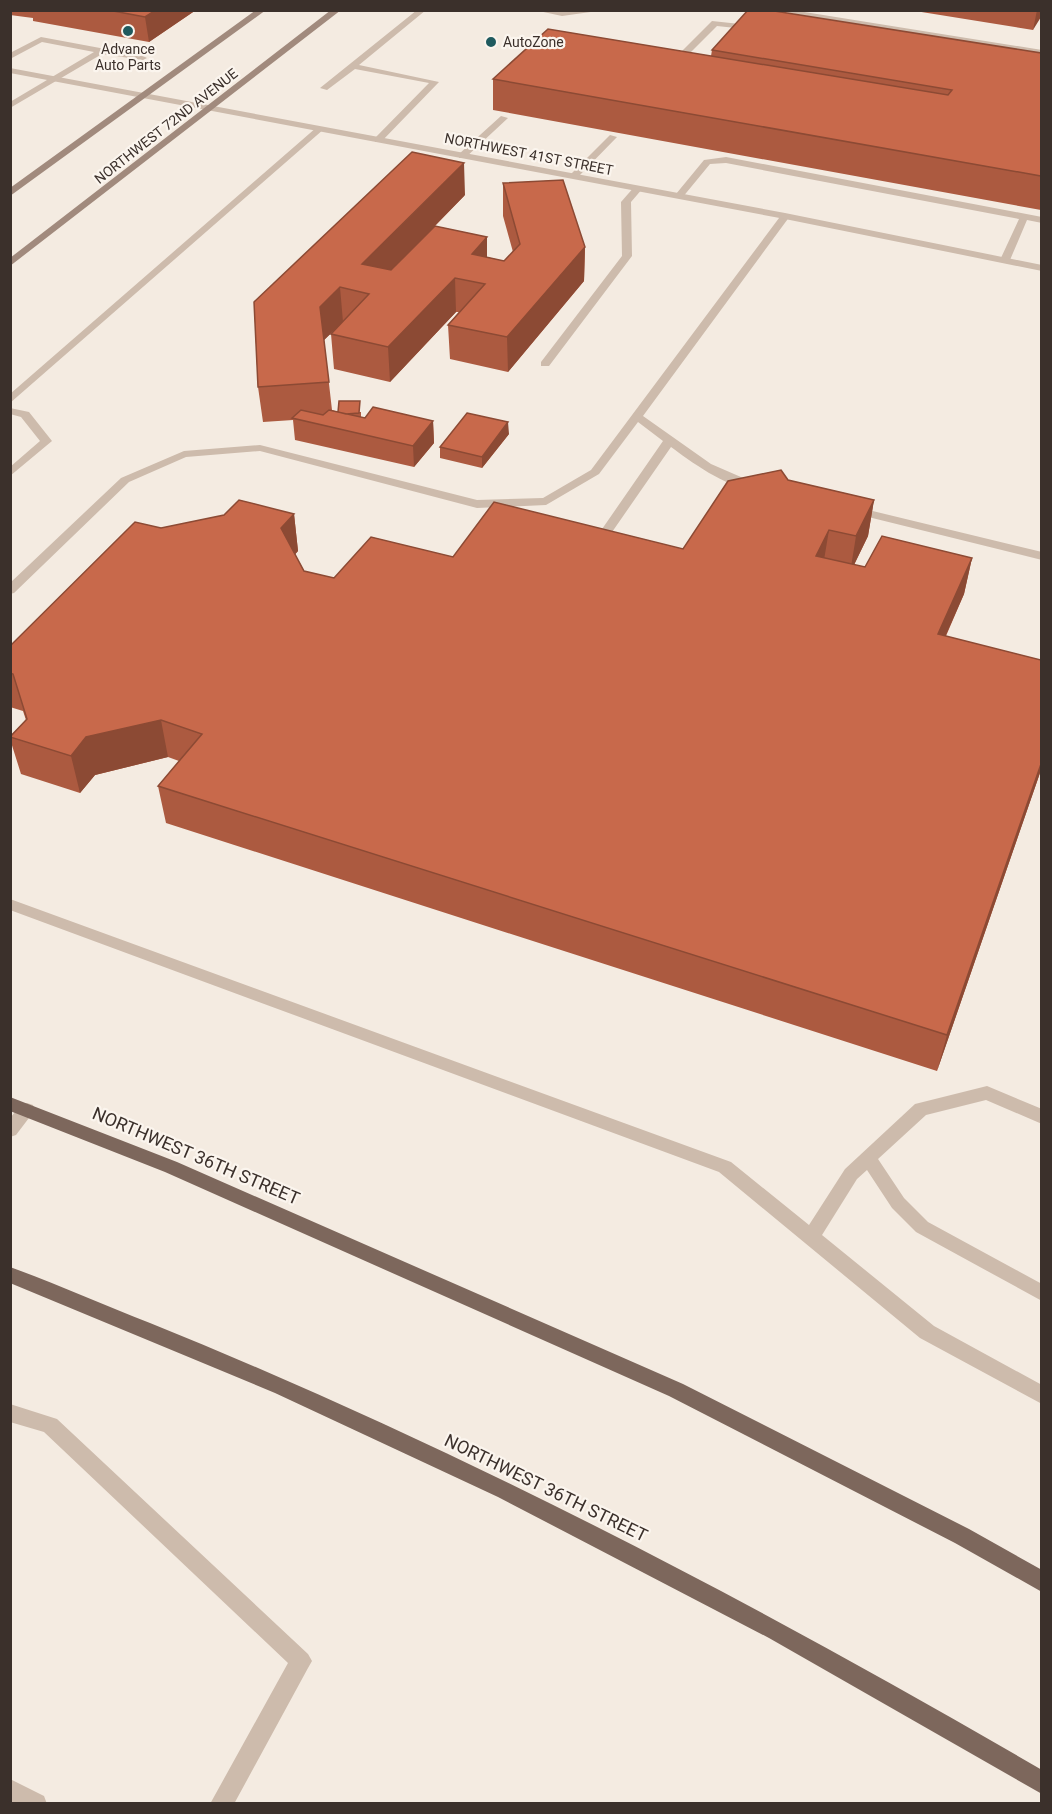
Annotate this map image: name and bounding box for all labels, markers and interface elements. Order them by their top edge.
marker: Advance Auto Parts [121,24,135,38]
place label: AutoZone [503,34,564,50]
marker: AutoZone [484,35,498,49]
place label: Advance Auto Parts [95,41,161,73]
street label: NORTHWEST 72ND AVENUE [91,65,241,187]
street label: NORTHWEST 41ST STREET [443,130,615,178]
street label: NORTHWEST 36TH STREET [89,1102,303,1209]
street label: NORTHWEST 36TH STREET [441,1429,651,1546]

